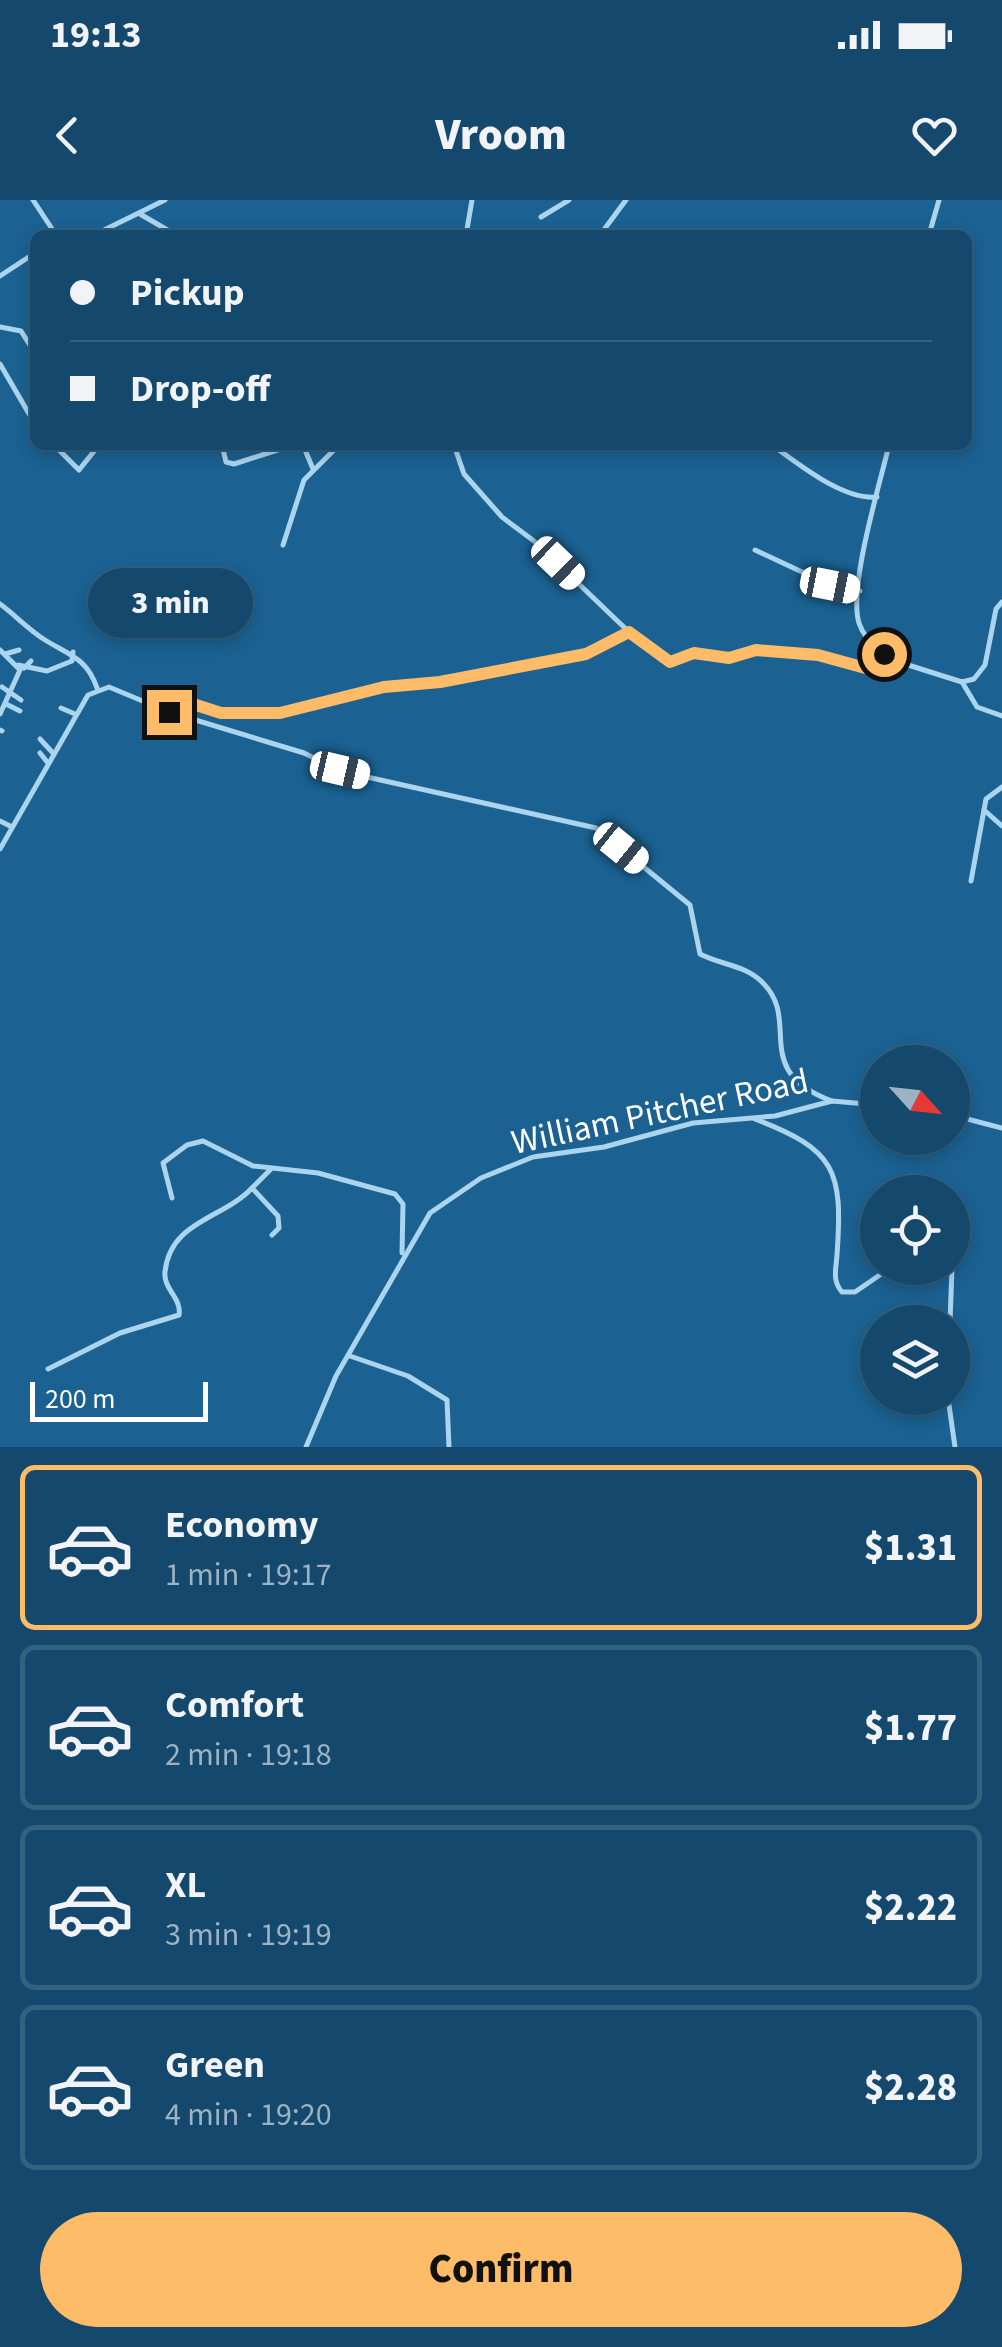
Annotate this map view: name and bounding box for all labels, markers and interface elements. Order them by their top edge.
text: 19:13 [50,8,142,62]
text: Vroom [435,103,567,167]
icon: back [40,108,95,163]
icon: heart [907,108,962,163]
text: Pickup [130,266,244,320]
text: Drop-off [130,362,270,416]
car [526,531,590,595]
car [798,565,862,605]
callout: 3 min [86,567,252,637]
text: 3 min [131,580,210,626]
route start [862,632,907,677]
route end [147,690,192,735]
car [307,749,373,791]
car [588,817,654,879]
north arrow [860,1045,970,1155]
map controls [860,1045,970,1415]
street label: William Pitcher Road [507,1056,813,1168]
button: locate [860,1175,970,1285]
button: layers [860,1305,970,1415]
scale bar [30,1377,208,1422]
text: 200 m [45,1379,116,1419]
text: Economy [165,1498,318,1552]
icon: car [45,1503,135,1593]
text: $1.31 [864,1521,957,1575]
text: 1 min · 19:17 [165,1552,332,1598]
text: Comfort [165,1678,304,1732]
icon: car [45,1683,135,1773]
text: $1.77 [864,1701,957,1755]
text: 2 min · 19:18 [165,1732,332,1778]
text: XL [165,1858,206,1912]
icon: car [45,1863,135,1953]
text: $2.22 [864,1881,957,1935]
text: 3 min · 19:19 [165,1912,332,1958]
text: Green [165,2038,265,2092]
icon: car [45,2043,135,2133]
text: $2.28 [864,2061,957,2115]
text: 4 min · 19:20 [165,2092,332,2138]
button: Confirm [40,2212,962,2327]

